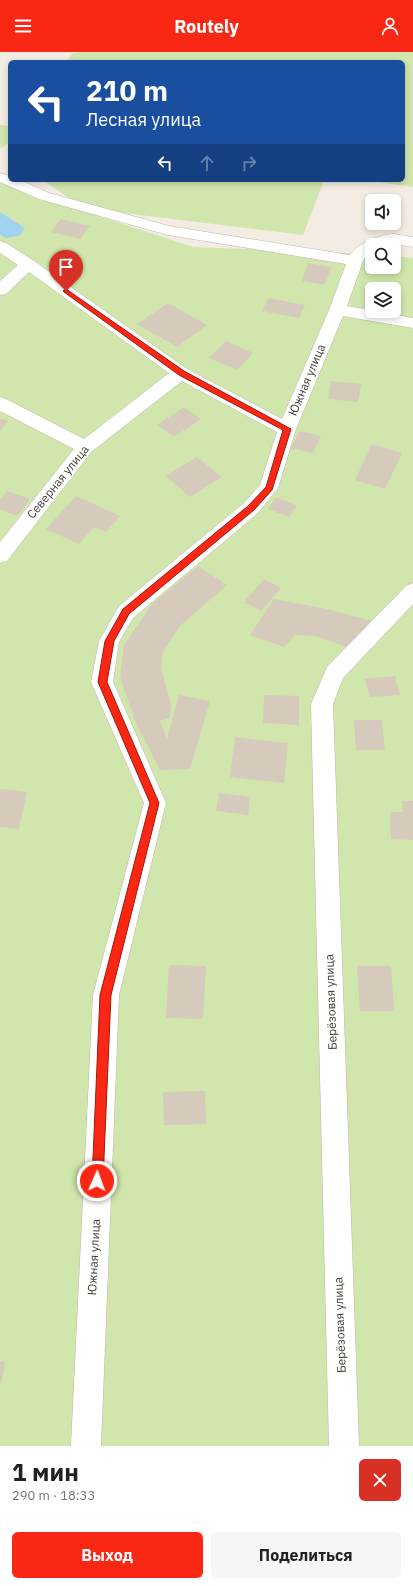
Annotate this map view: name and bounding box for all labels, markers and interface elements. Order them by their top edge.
icon: menu [12,15,34,37]
text: Routely [174,15,239,38]
icon: person [379,15,401,37]
text: 210 m [86,72,168,109]
icon: left [20,76,72,128]
text: Лесная улица [86,108,201,131]
icon: left [154,152,176,174]
icon: ahead [196,152,218,174]
icon: right [238,152,260,174]
map controls [365,194,401,318]
button: sound [365,194,401,230]
button: search [365,238,401,274]
pin [49,250,83,291]
icon: arrive [55,256,77,278]
button: layers [365,282,401,318]
street label: Южная улица [285,341,329,418]
street label: Северная улица [23,441,92,521]
street label: Берёзовая улица [321,953,340,1050]
position arrow [76,1160,118,1202]
street label: Южная улица [84,1218,103,1296]
street label: Берёзовая улица [330,1276,349,1373]
text: 1 мин [12,1456,79,1488]
button: close [359,1459,401,1501]
text: 290 m · 18:33 [12,1487,95,1504]
button: Выход [12,1532,203,1578]
button: Поделиться [211,1532,401,1578]

